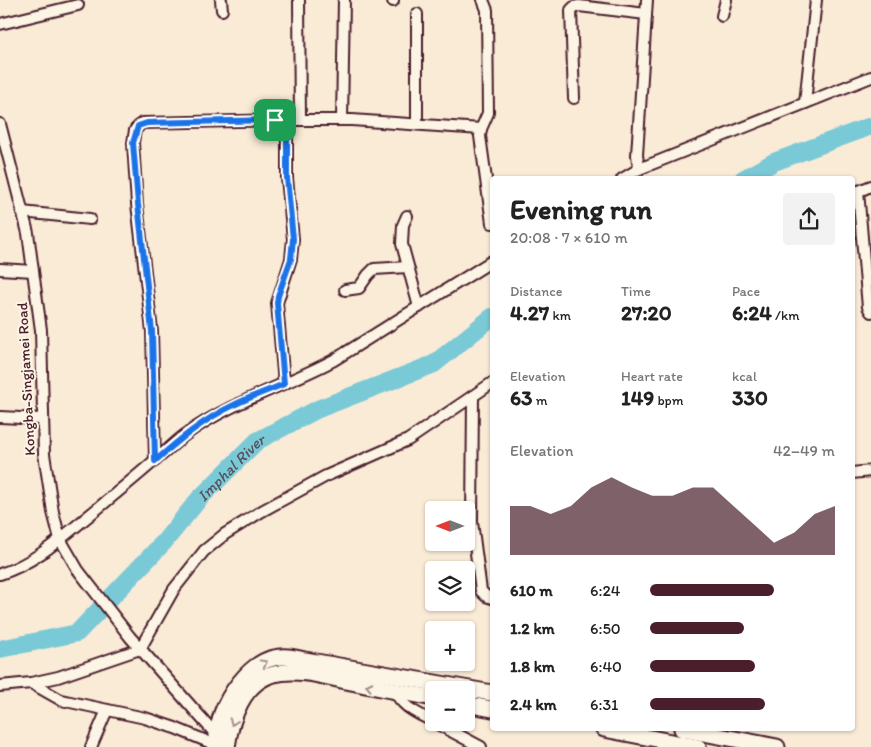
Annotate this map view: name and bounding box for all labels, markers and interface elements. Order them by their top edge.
pin [254,99,296,141]
icon: arrive [261,106,289,134]
text: Evening run [510,192,652,226]
button: share [783,193,835,245]
text: 20:08 · 7 × 610 m [510,228,628,247]
text: Distance [510,283,562,300]
text: Time [621,283,651,300]
text: Pace [732,283,760,300]
text: 4.27 [510,300,549,325]
text: 27:20 [621,300,672,325]
text: 6:24 [732,300,772,325]
street label: Kongba-Singjamei Road [13,301,39,456]
text: km [549,307,571,324]
text: /km [772,307,799,324]
text: Elevation [510,368,566,385]
text: Heart rate [621,368,683,385]
text: kcal [732,368,757,385]
text: 63 [510,385,533,410]
text: 149 [621,385,654,410]
text: 330 [732,385,768,410]
text: m [533,392,548,409]
text: bpm [654,392,683,409]
water label: Imphal River [193,429,269,505]
text: Elevation [510,441,574,460]
text: 42–49 m [773,441,835,460]
north arrow [425,501,475,551]
map controls [425,501,475,731]
button: layers [425,561,475,611]
text: 610 m [510,581,553,600]
text: 6:24 [590,581,620,600]
text: 1.2 km [510,619,555,638]
text: 6:50 [590,619,621,638]
button: + [425,621,475,671]
text: 1.8 km [510,657,555,676]
text: 6:40 [590,657,622,676]
one-way arrow [258,659,267,669]
one-way arrow [364,681,373,691]
button: − [425,681,475,731]
text: 2.4 km [510,695,557,714]
text: 6:31 [590,695,619,714]
one-way arrow [228,718,238,726]

